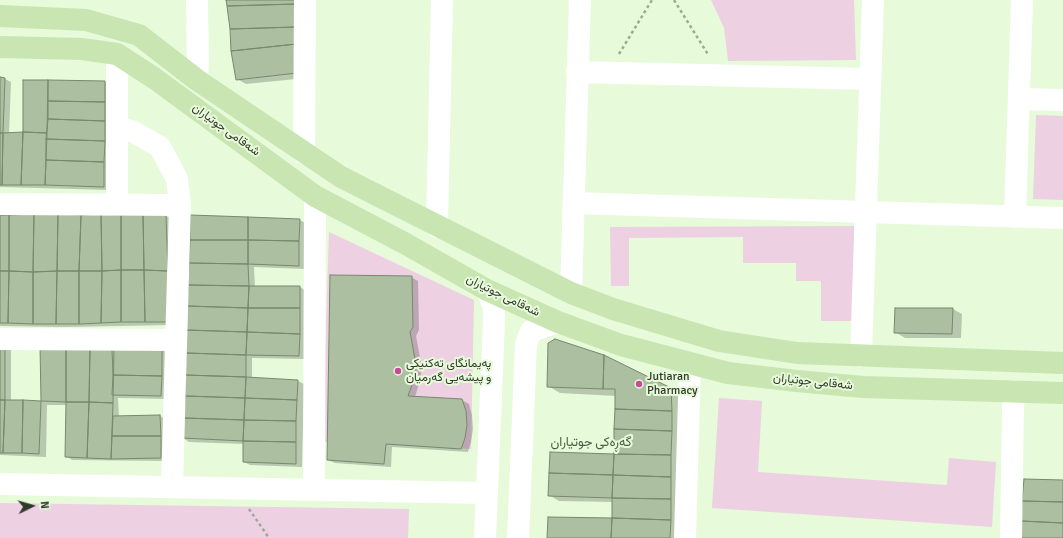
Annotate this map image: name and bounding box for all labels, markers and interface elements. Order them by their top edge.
street label: شەقامی جوتیاران [189,101,263,159]
street label: شەقامی جوتیاران [464,272,542,320]
place label: پەیمانگای تەکنیکی و پیشەیی گەرمیان [406,357,491,385]
marker: پەیمانگای تەکنیکی و پیشەیی گەرمیان [393,366,403,376]
place label: Jutiaran Pharmacy [647,370,698,398]
street label: شەقامی جوتیاران [772,371,854,393]
marker: Jutiaran Pharmacy [634,379,644,389]
district label: گەڕەکی جوتیاران [550,435,632,451]
north arrow [12,486,52,526]
text: N [38,501,51,509]

